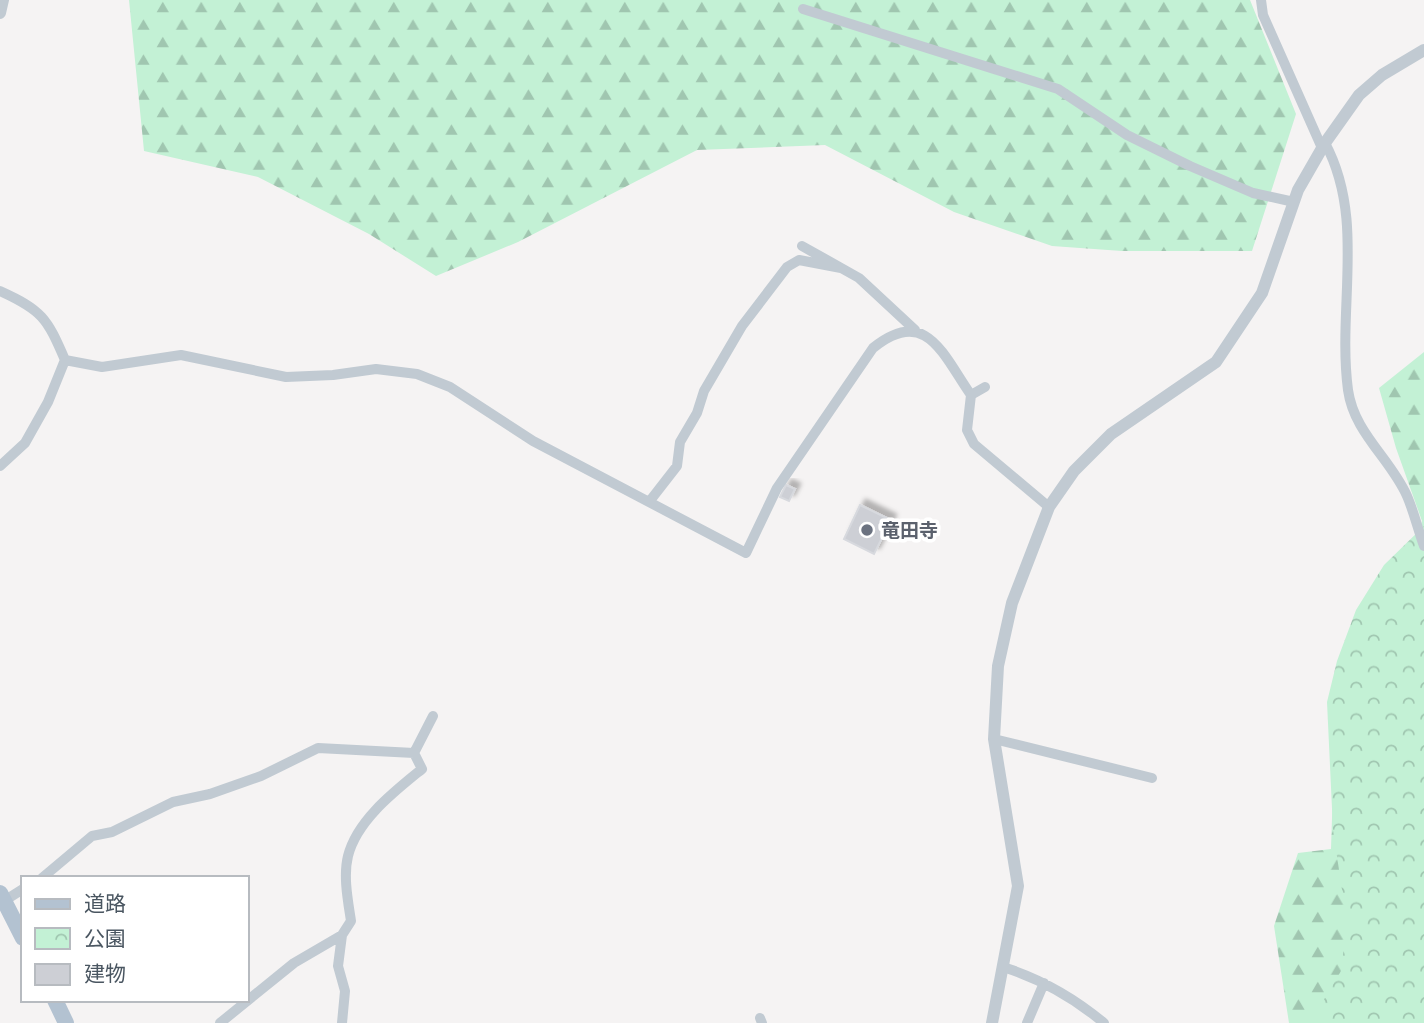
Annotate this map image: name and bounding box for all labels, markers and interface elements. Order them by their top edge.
place label: 竜田寺 [881,519,938,541]
marker: 竜田寺 [859,522,875,538]
legend [21,876,248,1002]
text: 道路 [84,891,126,916]
text: 公園 [84,926,126,951]
text: 建物 [84,961,126,986]

